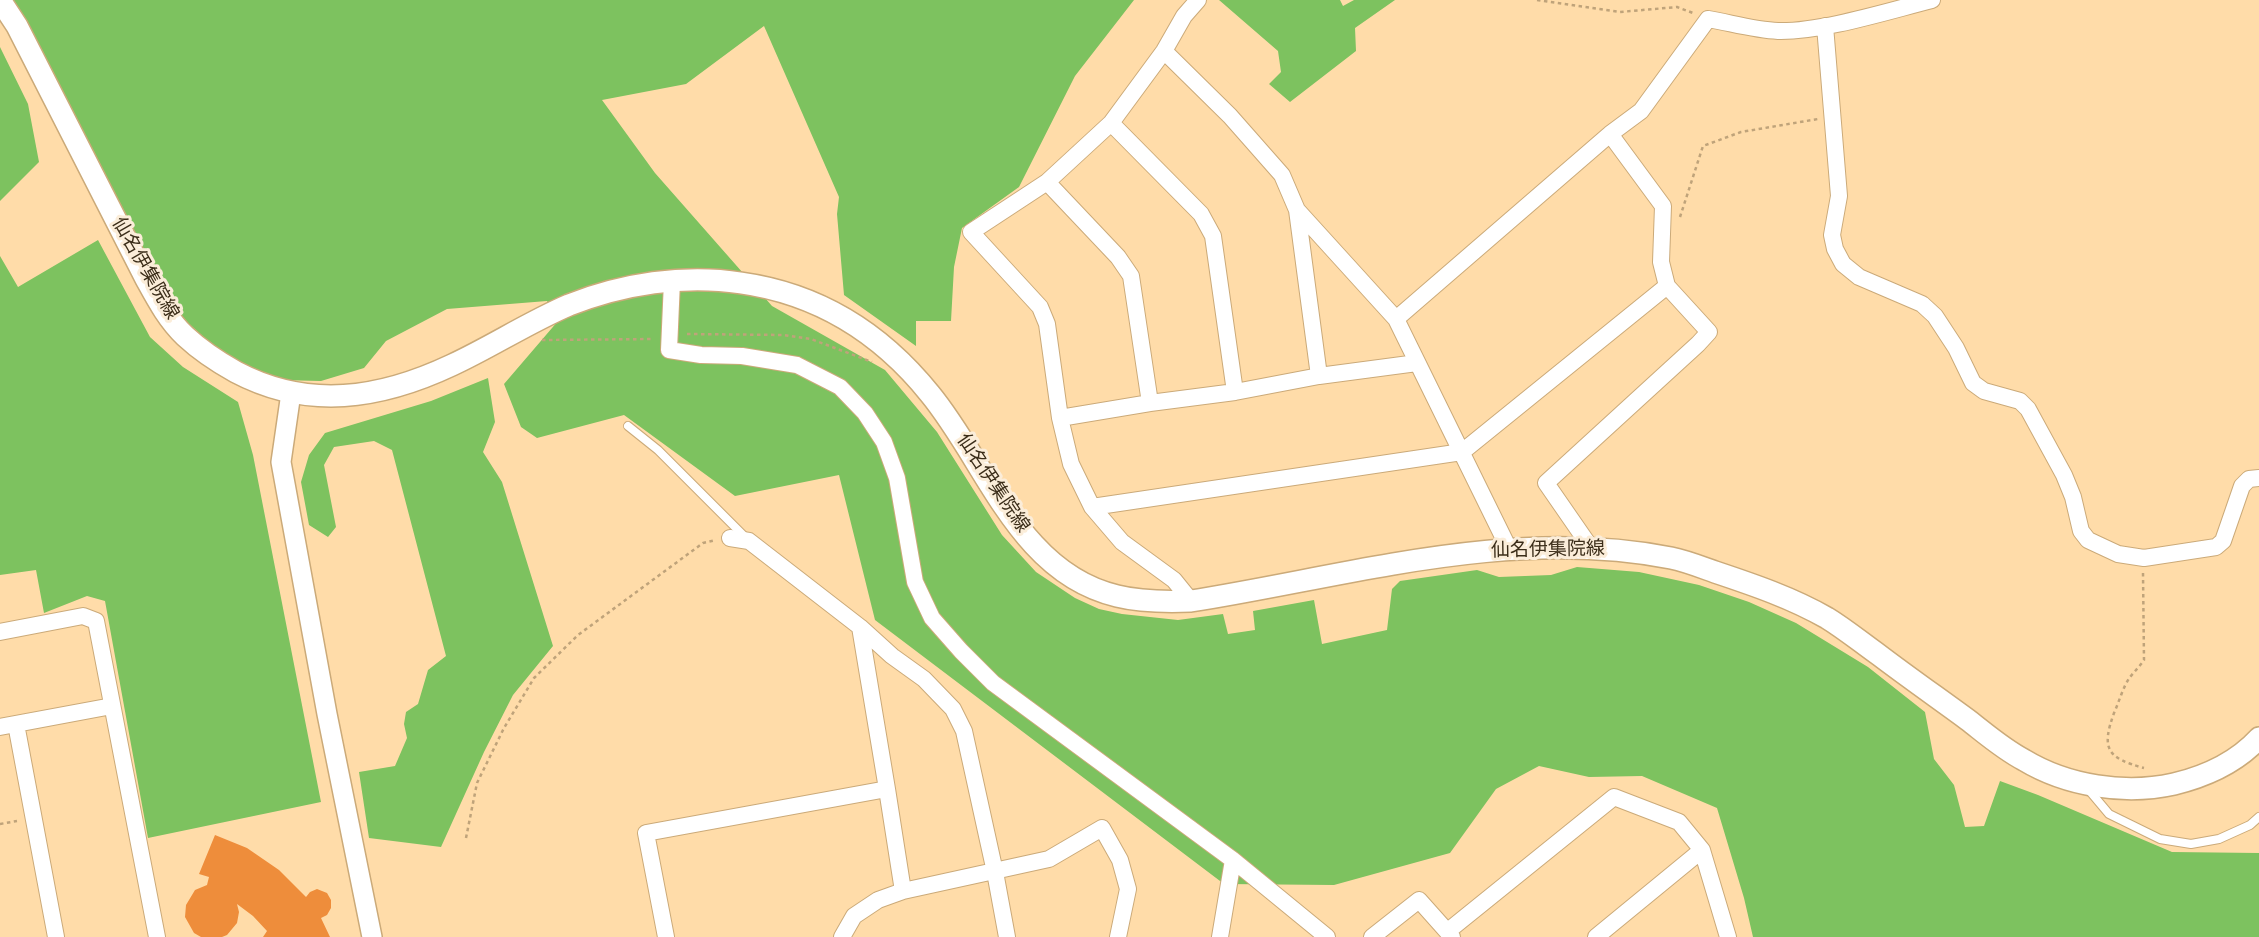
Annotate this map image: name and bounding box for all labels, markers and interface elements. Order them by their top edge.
street label: 仙名伊集院線 [106,214,182,324]
street label: 仙名伊集院線 [951,430,1033,538]
street label: 仙名伊集院線 [1491,539,1605,563]

